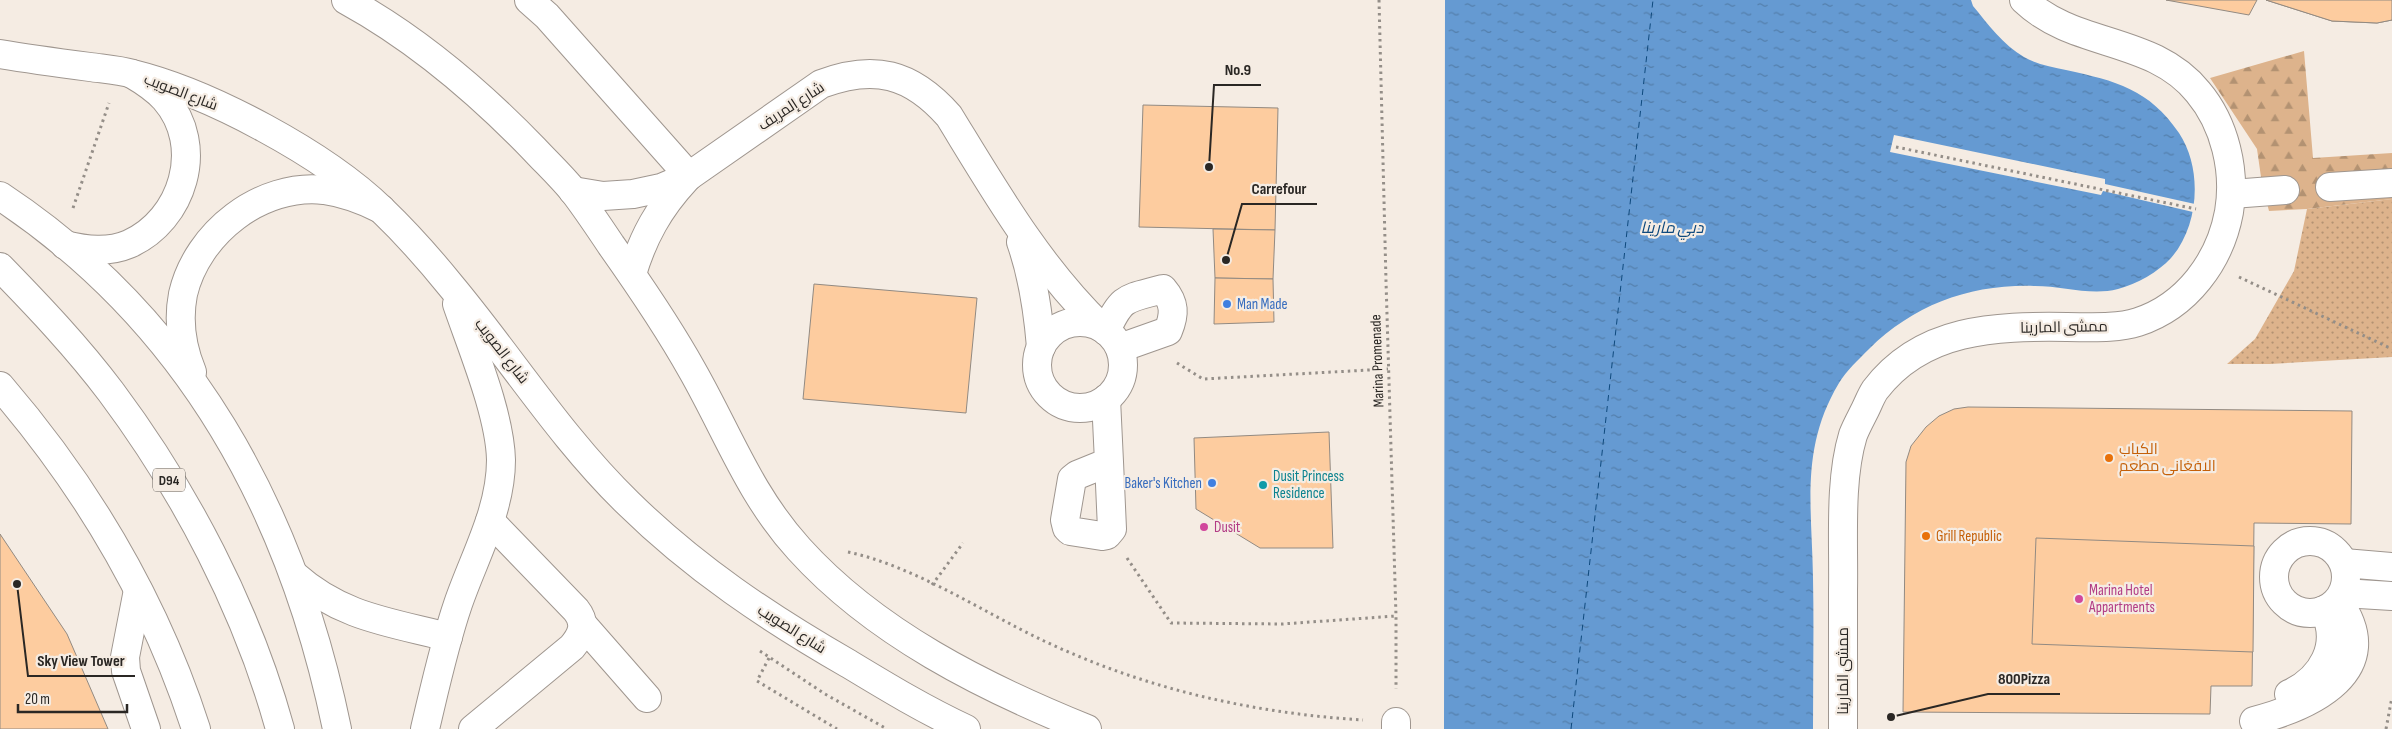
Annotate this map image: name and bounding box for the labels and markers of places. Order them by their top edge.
callout: No.9 [1214,54,1261,85]
callout: Carrefour [1242,173,1317,204]
place label: Man Made [1237,295,1287,314]
marker: Man Made [1221,298,1233,310]
place label: الكباب الافغانی مطعم [2119,440,2216,476]
marker: الكباب الافغانی مطعم [2103,452,2115,464]
place label: Dusit Princess Residence [1273,467,1344,503]
place label: Baker's Kitchen [1125,474,1202,493]
marker: Baker's Kitchen [1206,477,1218,489]
marker: Dusit Princess Residence [1257,479,1269,491]
place label: Dusit [1214,518,1241,537]
marker: Dusit [1198,521,1210,533]
place label: Grill Republic [1936,527,2002,546]
marker: Grill Republic [1920,530,1932,542]
place label: Marina Hotel Appartments [2088,581,2155,617]
marker: Marina Hotel Appartments [2073,593,2085,605]
callout: Sky View Tower [28,645,135,676]
callout: 800Pizza [1988,663,2060,694]

